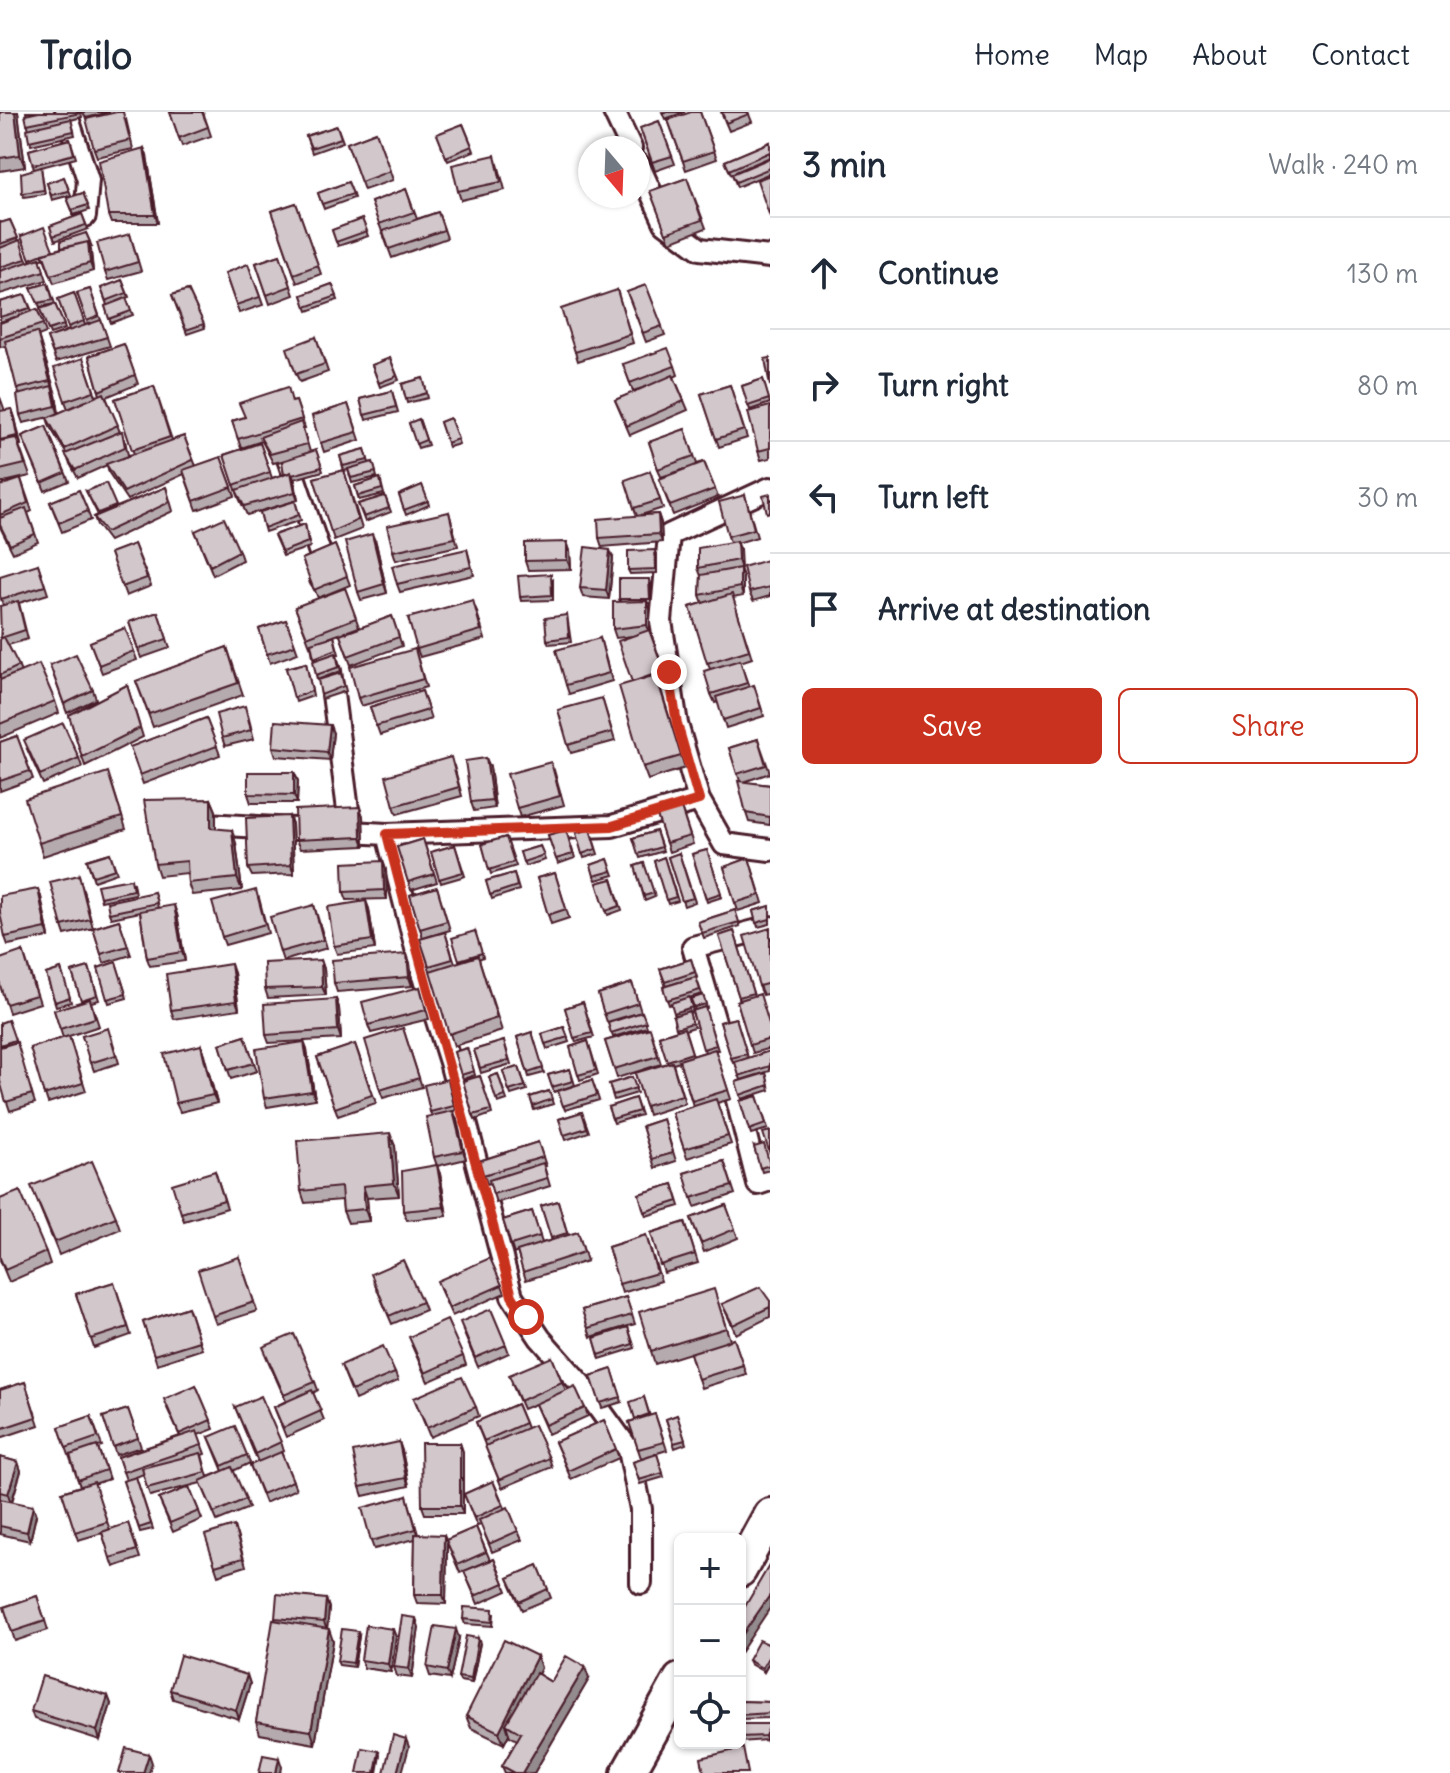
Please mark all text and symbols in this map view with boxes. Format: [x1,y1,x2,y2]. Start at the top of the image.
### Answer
text: Trailo [40,32,132,79]
text: Home [974,37,1050,73]
text: Map [1094,37,1148,73]
text: About [1192,37,1267,73]
text: Contact [1311,37,1410,73]
north arrow [578,136,650,208]
text: 3 min [802,143,887,186]
text: Walk · 240 m [1268,148,1418,181]
icon: ahead [802,251,846,295]
text: Continue [878,254,999,292]
text: 130 m [1347,257,1418,290]
icon: right [802,363,846,407]
text: Turn right [878,366,1009,404]
text: 80 m [1357,369,1418,402]
icon: left [802,475,846,519]
text: Turn left [878,478,989,516]
text: 30 m [1357,481,1418,514]
icon: arrive [802,587,846,631]
text: Arrive at destination [878,590,1150,628]
route end [651,654,687,690]
button: Save [802,688,1102,764]
button: Share [1118,688,1418,764]
route start [508,1299,544,1335]
map controls [674,1533,746,1749]
button: + [674,1533,746,1605]
button: − [674,1605,746,1677]
button: locate [674,1677,746,1749]

